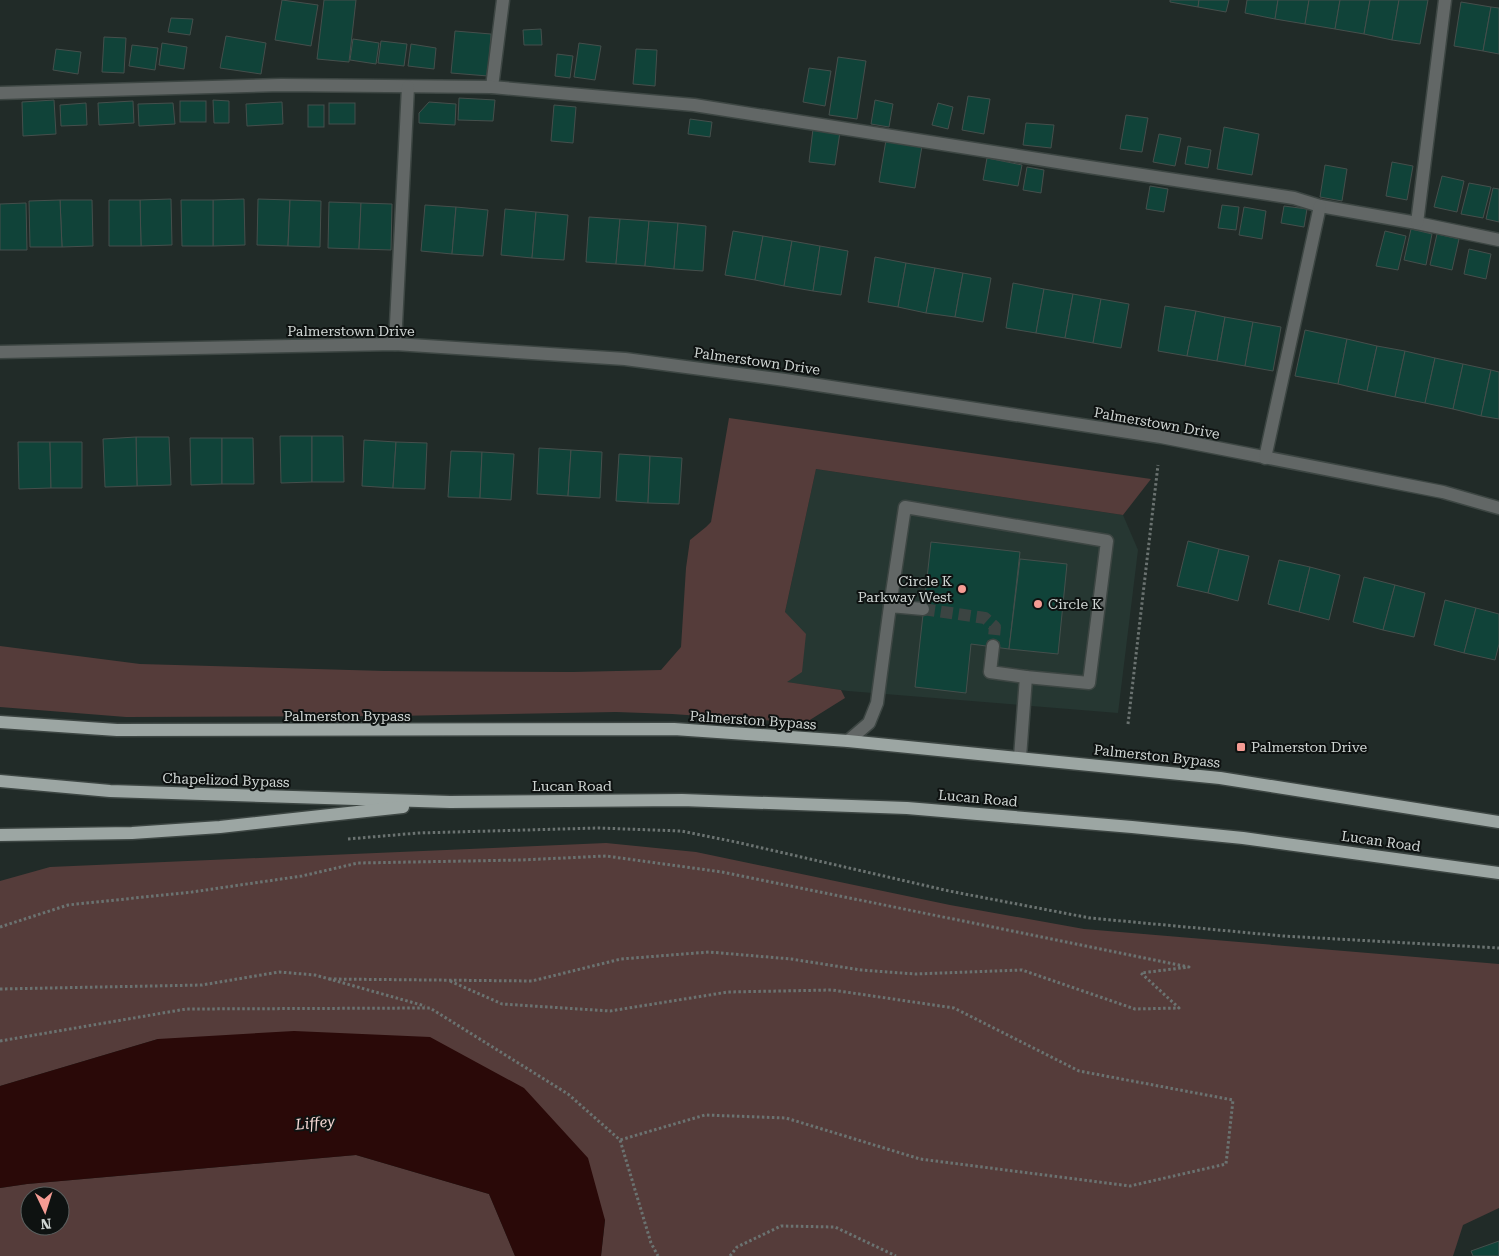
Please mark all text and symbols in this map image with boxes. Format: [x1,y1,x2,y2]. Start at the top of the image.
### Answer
street label: Palmerstown Drive [287,323,415,339]
street label: Palmerstown Drive [693,344,822,378]
street label: Palmerstown Drive [1093,404,1221,442]
place label: Circle K Parkway West [858,573,952,605]
marker: Circle K Parkway West [956,583,968,595]
place label: Circle K [1048,596,1102,612]
marker: Circle K [1032,598,1044,610]
street label: Palmerston Bypass [283,708,411,724]
street label: Palmerston Bypass [689,708,817,732]
place label: Palmerston Drive [1251,739,1368,755]
street label: Palmerston Bypass [1093,741,1221,771]
marker: Palmerston Drive [1235,741,1247,753]
street label: Chapelizod Bypass [162,770,290,790]
street label: Lucan Road [532,778,612,794]
street label: Lucan Road [938,787,1018,809]
street label: Lucan Road [1340,828,1422,854]
water label: Liffey [294,1112,336,1134]
north arrow [20,1186,70,1236]
text: N [40,1216,52,1232]

